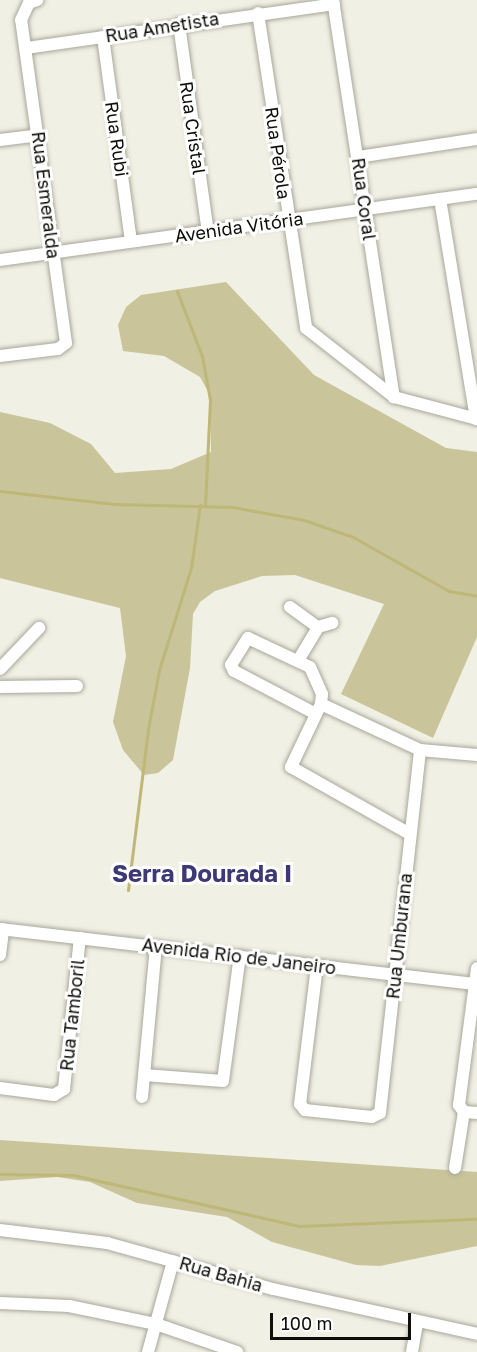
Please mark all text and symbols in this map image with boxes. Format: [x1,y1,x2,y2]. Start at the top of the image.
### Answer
street label: Rua Ametista [104,7,220,47]
street label: Rua Cristal [176,80,210,176]
street label: Rua Rubi [101,100,133,178]
street label: Rua Pérola [261,105,295,201]
street label: Rua Esmeralda [27,130,65,260]
street label: Rua Coral [348,156,380,242]
street label: Avenida Vitória [173,207,305,247]
district label: Serra Dourada I [112,859,292,887]
street label: Rua Umburana [382,872,416,1000]
street label: Avenida Rio de Janeiro [141,933,337,979]
street label: Rua Tamboril [55,958,89,1072]
street label: Rua Bahia [177,1252,265,1296]
scale bar [273,1301,414,1339]
text: 100 m [281,1312,332,1334]

